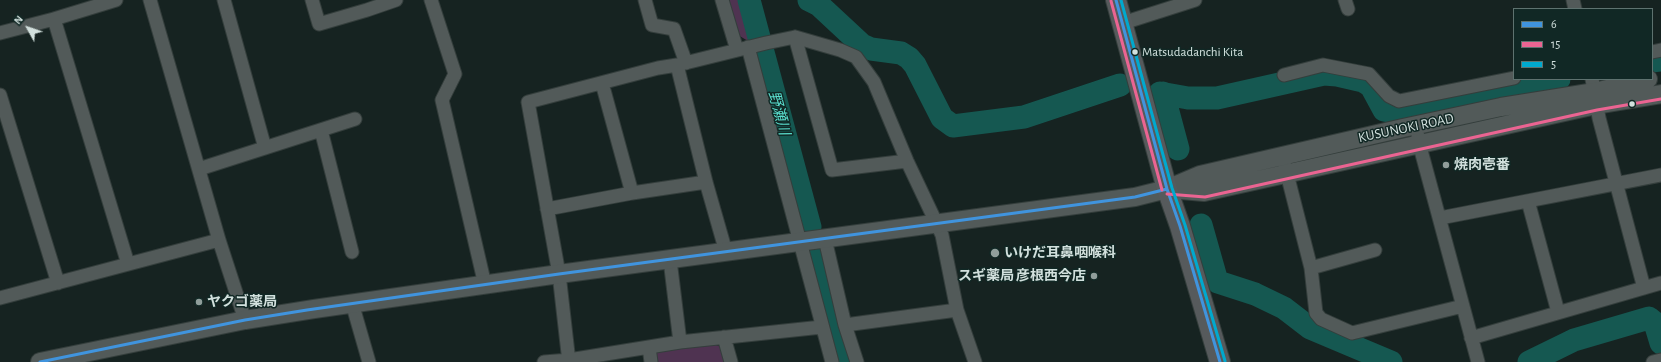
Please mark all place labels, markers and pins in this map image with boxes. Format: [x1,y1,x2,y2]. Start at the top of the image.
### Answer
place label: Matsudadanchi Kita [1142,44,1243,60]
marker: Matsudadanchi Kita [1130,47,1140,57]
unlabelled marker [1627,99,1637,109]
place label: 焼肉壱番 [1454,157,1510,173]
marker: 焼肉壱番 [1441,160,1451,170]
place label: いけだ耳鼻咽喉科 [1004,245,1116,261]
marker: いけだ耳鼻咽喉科 [989,247,1001,259]
place label: スギ薬局 彦根西今店 [958,268,1086,284]
marker: スギ薬局 彦根西今店 [1089,271,1099,281]
place label: ヤクゴ薬局 [207,294,277,310]
marker: ヤクゴ薬局 [194,297,204,307]

